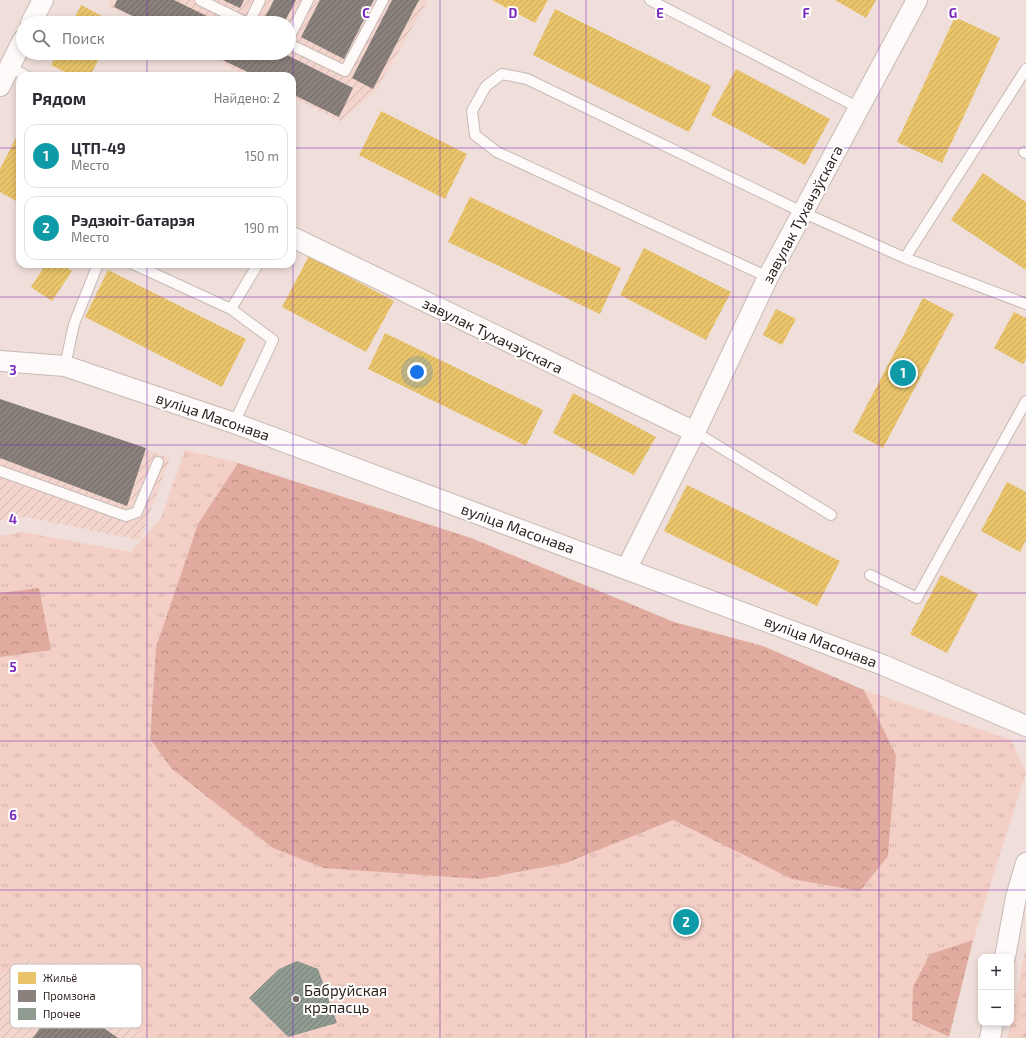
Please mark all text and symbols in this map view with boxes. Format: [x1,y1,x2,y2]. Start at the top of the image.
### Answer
text: C [362,5,370,21]
text: D [509,5,518,21]
text: E [656,5,664,21]
text: F [802,5,810,21]
text: G [949,5,957,21]
search box [16,16,296,60]
icon: search [30,27,52,49]
text: Поиск [62,29,105,47]
text: Рядом [32,88,86,108]
text: Найдено: 2 [214,90,280,106]
text: ЦТП-49 [71,139,126,157]
street label: завулак Тухачэўскага [758,142,847,287]
text: 1 [43,148,49,164]
text: 150 m [245,148,279,164]
text: Место [71,157,110,173]
text: Рэдзюіт-батарэя [71,211,195,229]
text: 2 [42,220,50,236]
text: 190 m [244,220,279,236]
text: Место [71,229,110,245]
street label: завулак Тухачэўскага [420,293,566,378]
pin: 1 [890,358,916,388]
text: 3 [9,362,17,378]
your location [407,362,427,382]
street label: вуліца Масонава [153,388,272,445]
street label: вуліца Масонава [459,499,577,558]
text: 4 [9,511,17,527]
street label: вуліца Масонава [762,611,880,672]
text: 5 [9,659,17,675]
text: 6 [9,807,17,823]
pin: 2 [673,907,699,937]
map controls [978,954,1014,1026]
button: + [978,954,1014,990]
legend [10,964,142,1028]
text: Жильё [43,971,77,984]
place label: Бабруйская крэпасць [304,981,387,1016]
text: Промзона [43,989,95,1002]
button: − [978,990,1014,1026]
marker: Бабруйская крэпасць [291,994,301,1004]
text: Прочее [43,1007,81,1020]

